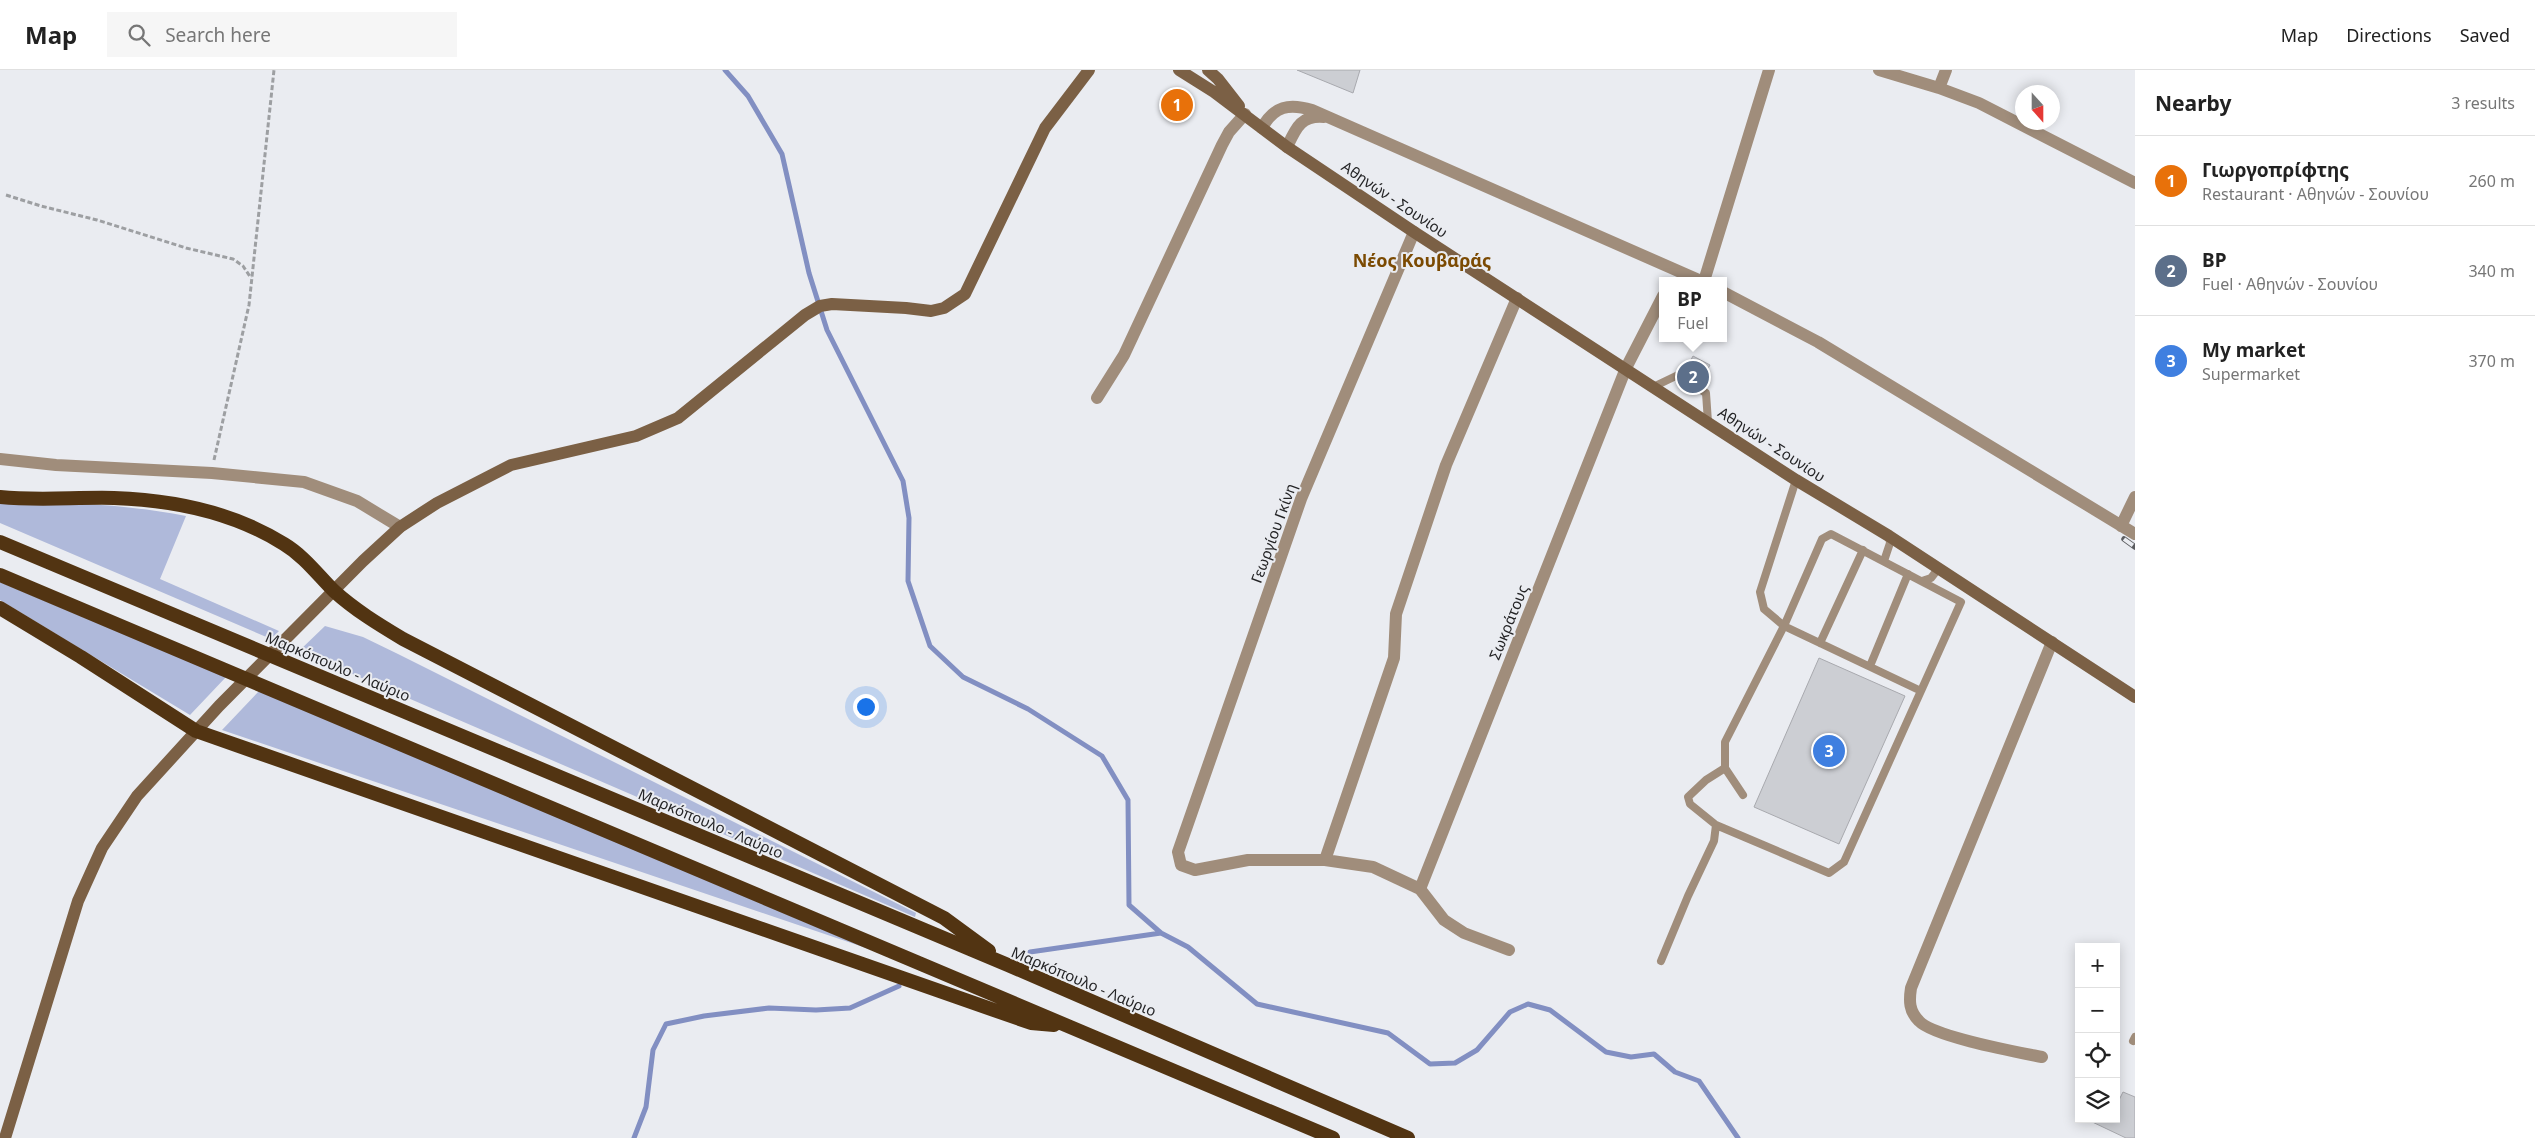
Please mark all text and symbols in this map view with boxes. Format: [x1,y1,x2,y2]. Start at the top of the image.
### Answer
search box [107,12,457,57]
text: Map [25,18,77,51]
icon: search [125,21,153,49]
text: Search here [165,22,271,48]
text: Map [2281,23,2318,47]
text: Directions [2346,23,2432,47]
text: Saved [2460,23,2510,47]
north arrow [2015,85,2060,130]
pin: 1 [1161,86,1193,124]
text: Nearby [2155,89,2231,117]
text: 3 results [2451,92,2515,114]
street label: Αθηνών - Σουνίου [1338,156,1452,242]
text: Γιωργοπρίφτης [2202,157,2349,183]
text: 1 [2166,170,2176,192]
text: 260 m [2468,170,2515,192]
text: Restaurant · Αθηνών - Σουνίου [2202,183,2429,205]
text: BP [2202,247,2226,273]
district label: Νέος Κουβαράς [1353,248,1491,272]
text: 2 [2166,260,2176,282]
text: 340 m [2468,260,2515,282]
text: Fuel · Αθηνών - Σουνίου [2202,273,2378,295]
popup [1659,277,1727,342]
text: BP [1677,286,1702,312]
text: Fuel [1677,312,1709,334]
text: My market [2202,337,2305,363]
text: 3 [2166,350,2176,372]
text: 370 m [2468,350,2515,372]
pin: 2 [1677,358,1709,396]
text: Supermarket [2202,363,2300,385]
street label: Αθηνών - Σουνίου [1715,402,1829,486]
street label: Γεωργίου Γκίνη [1246,480,1300,586]
street label: Σωκράτους [1484,582,1532,662]
street label: Μαρκόπουλο - Λαύριο [263,626,413,706]
your location [853,694,879,720]
pin: 3 [1813,732,1845,770]
street label: Μαρκόπουλο - Λαύριο [636,783,786,863]
street label: Μαρκόπουλο - Λαύριο [1009,941,1159,1021]
map controls [2075,943,2120,1123]
button: + [2075,943,2120,988]
button: − [2075,988,2120,1033]
button: locate [2075,1033,2120,1078]
button: layers [2075,1078,2120,1123]

